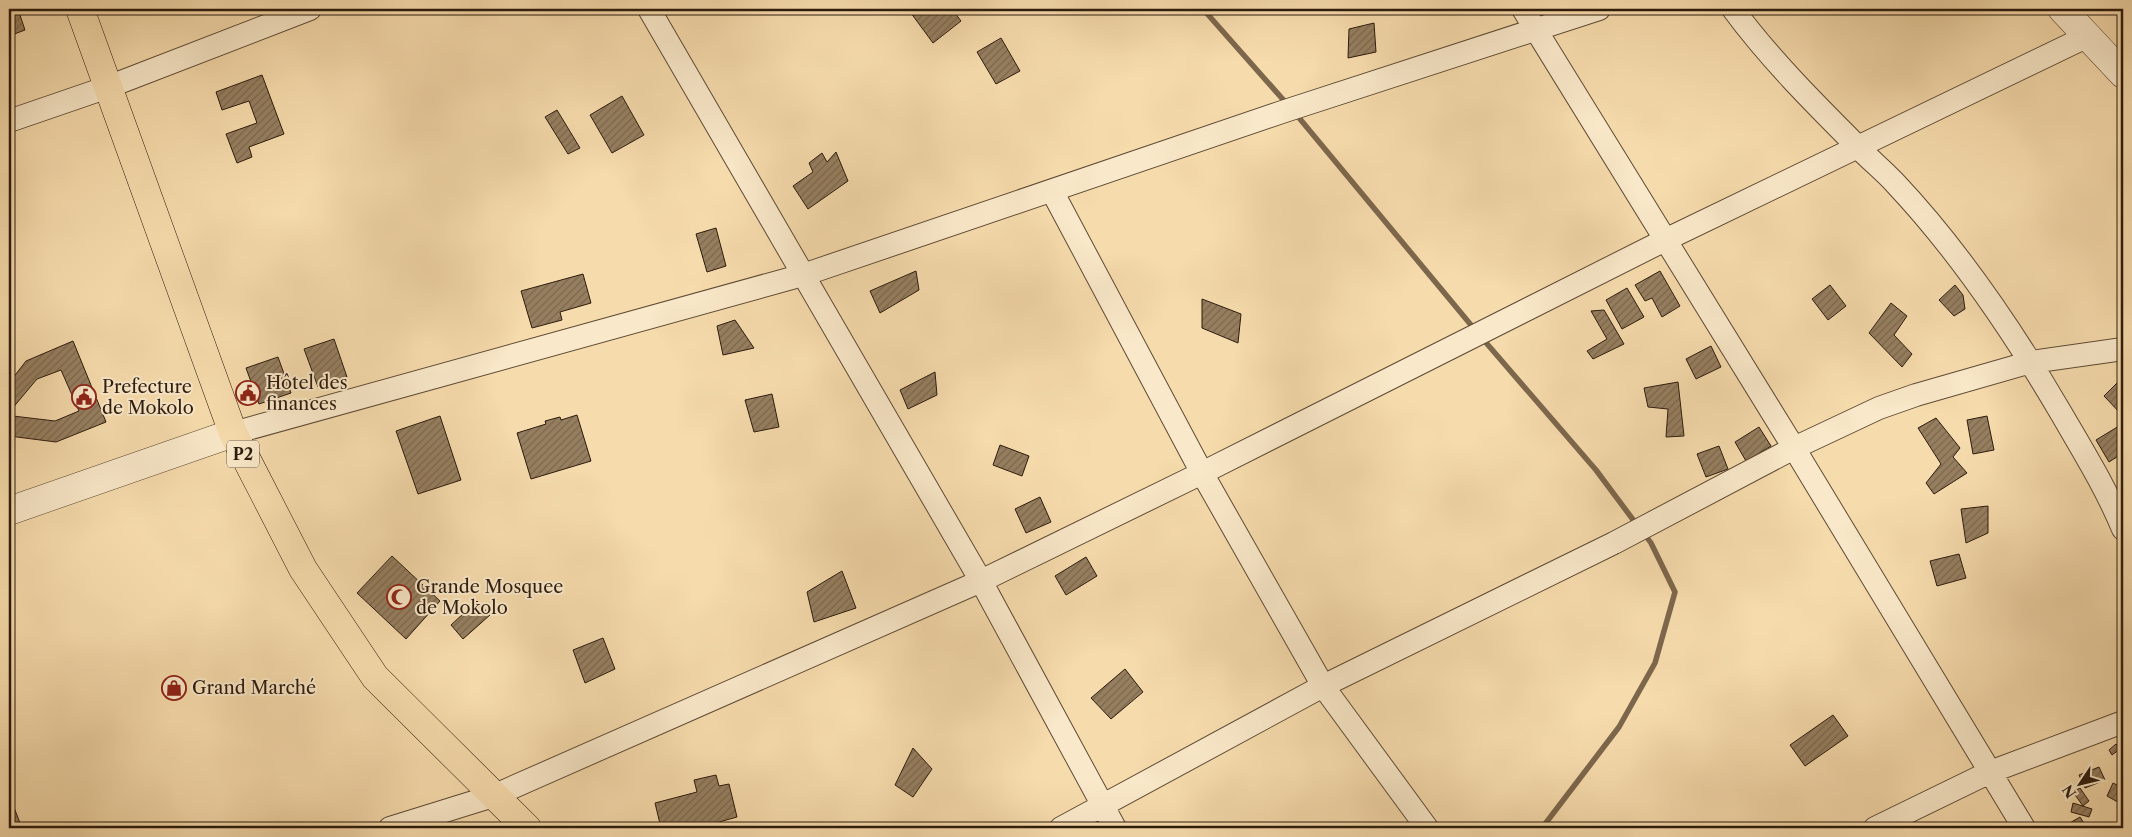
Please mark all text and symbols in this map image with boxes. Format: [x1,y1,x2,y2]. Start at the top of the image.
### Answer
place label: Hôtel des finances [266,372,348,415]
place label: Prefecture de Mokolo [102,376,194,419]
public building icon: Hôtel des finances [235,380,261,406]
public building icon: Prefecture de Mokolo [71,384,97,410]
road number: P2 [227,440,259,468]
place label: Grande Mosquee de Mokolo [416,576,563,619]
mosque icon: Grande Mosquee de Mokolo [386,584,412,610]
shop icon: Grand Marché [161,675,187,701]
place label: Grand Marché [192,677,316,699]
north arrow [2054,760,2104,810]
text: N [2058,781,2080,802]

